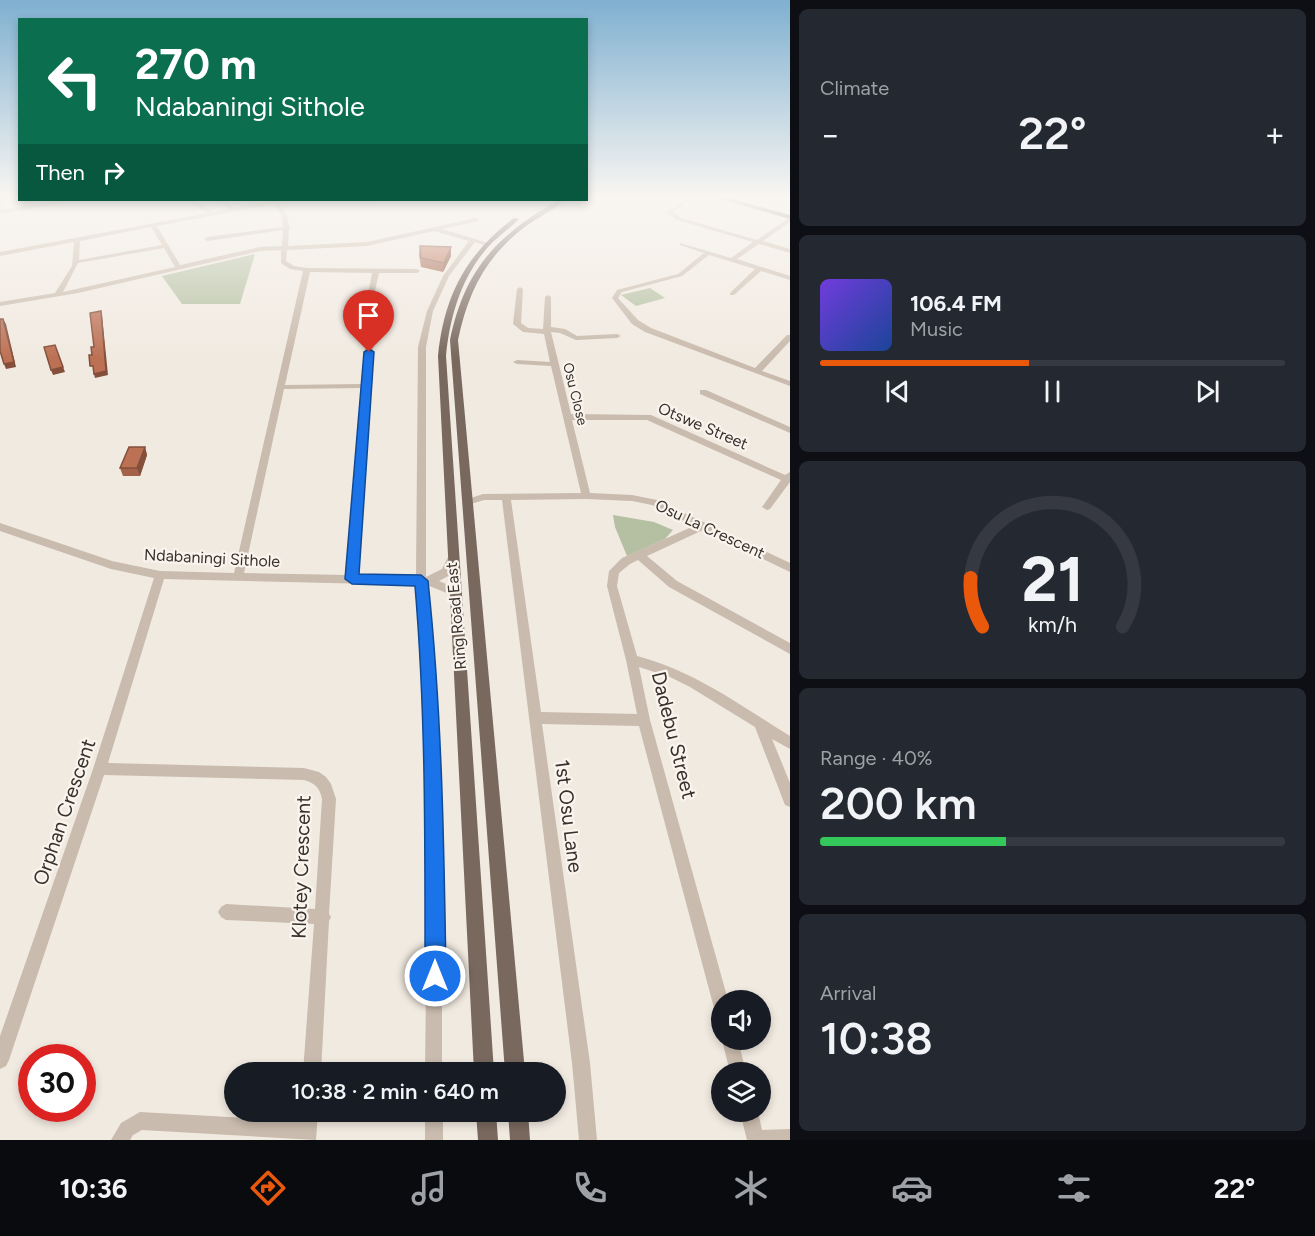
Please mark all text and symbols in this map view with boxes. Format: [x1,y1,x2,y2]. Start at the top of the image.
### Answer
text: 270 m [135,39,257,90]
icon: left [36,42,114,120]
text: Climate [820,76,889,100]
text: Ndabaningi Sithole [135,90,365,123]
text: 22° [1018,106,1087,160]
text: − [820,115,841,154]
text: + [1264,115,1285,154]
icon: right [97,156,130,189]
text: Then [36,159,85,186]
pin [343,290,394,352]
text: 106.4 FM [910,290,1002,317]
icon: arrive [352,299,385,332]
text: Music [910,317,963,341]
street label: Osu Close [559,361,591,428]
icon: previous [881,375,914,408]
icon: pause [1036,375,1069,408]
icon: next [1191,375,1224,408]
street label: Otswe Street [655,399,751,453]
street label: Osu La Crescent [652,495,768,563]
text: 21 [1021,542,1084,617]
street label: Ndabaningi Sithole [144,545,281,571]
street label: Ring Road East [442,561,470,671]
text: km/h [1028,612,1077,637]
street label: Dadebu Street [647,669,701,801]
street label: Orphan Crescent [28,736,100,888]
text: Range · 40% [820,746,932,770]
street label: 1st Osu Lane [550,758,588,874]
text: 200 km [820,776,977,830]
street label: Klotey Crescent [286,795,316,939]
position arrow [403,944,467,1008]
text: Arrival [820,981,876,1005]
map controls [711,990,771,1122]
button: sound [711,990,771,1050]
text: 10:38 [820,1011,933,1065]
speed limit sign: 30 [18,1044,96,1122]
button: layers [711,1062,771,1122]
text: 10:38 · 2 min · 640 m [291,1078,499,1105]
icon: directions [247,1167,289,1209]
icon: music [408,1167,450,1209]
icon: phone [569,1167,611,1209]
icon: climate [730,1167,772,1209]
icon: car [891,1167,933,1209]
icon: filters [1053,1167,1095,1209]
text: 10:36 [60,1172,127,1205]
text: 22° [1214,1172,1255,1205]

